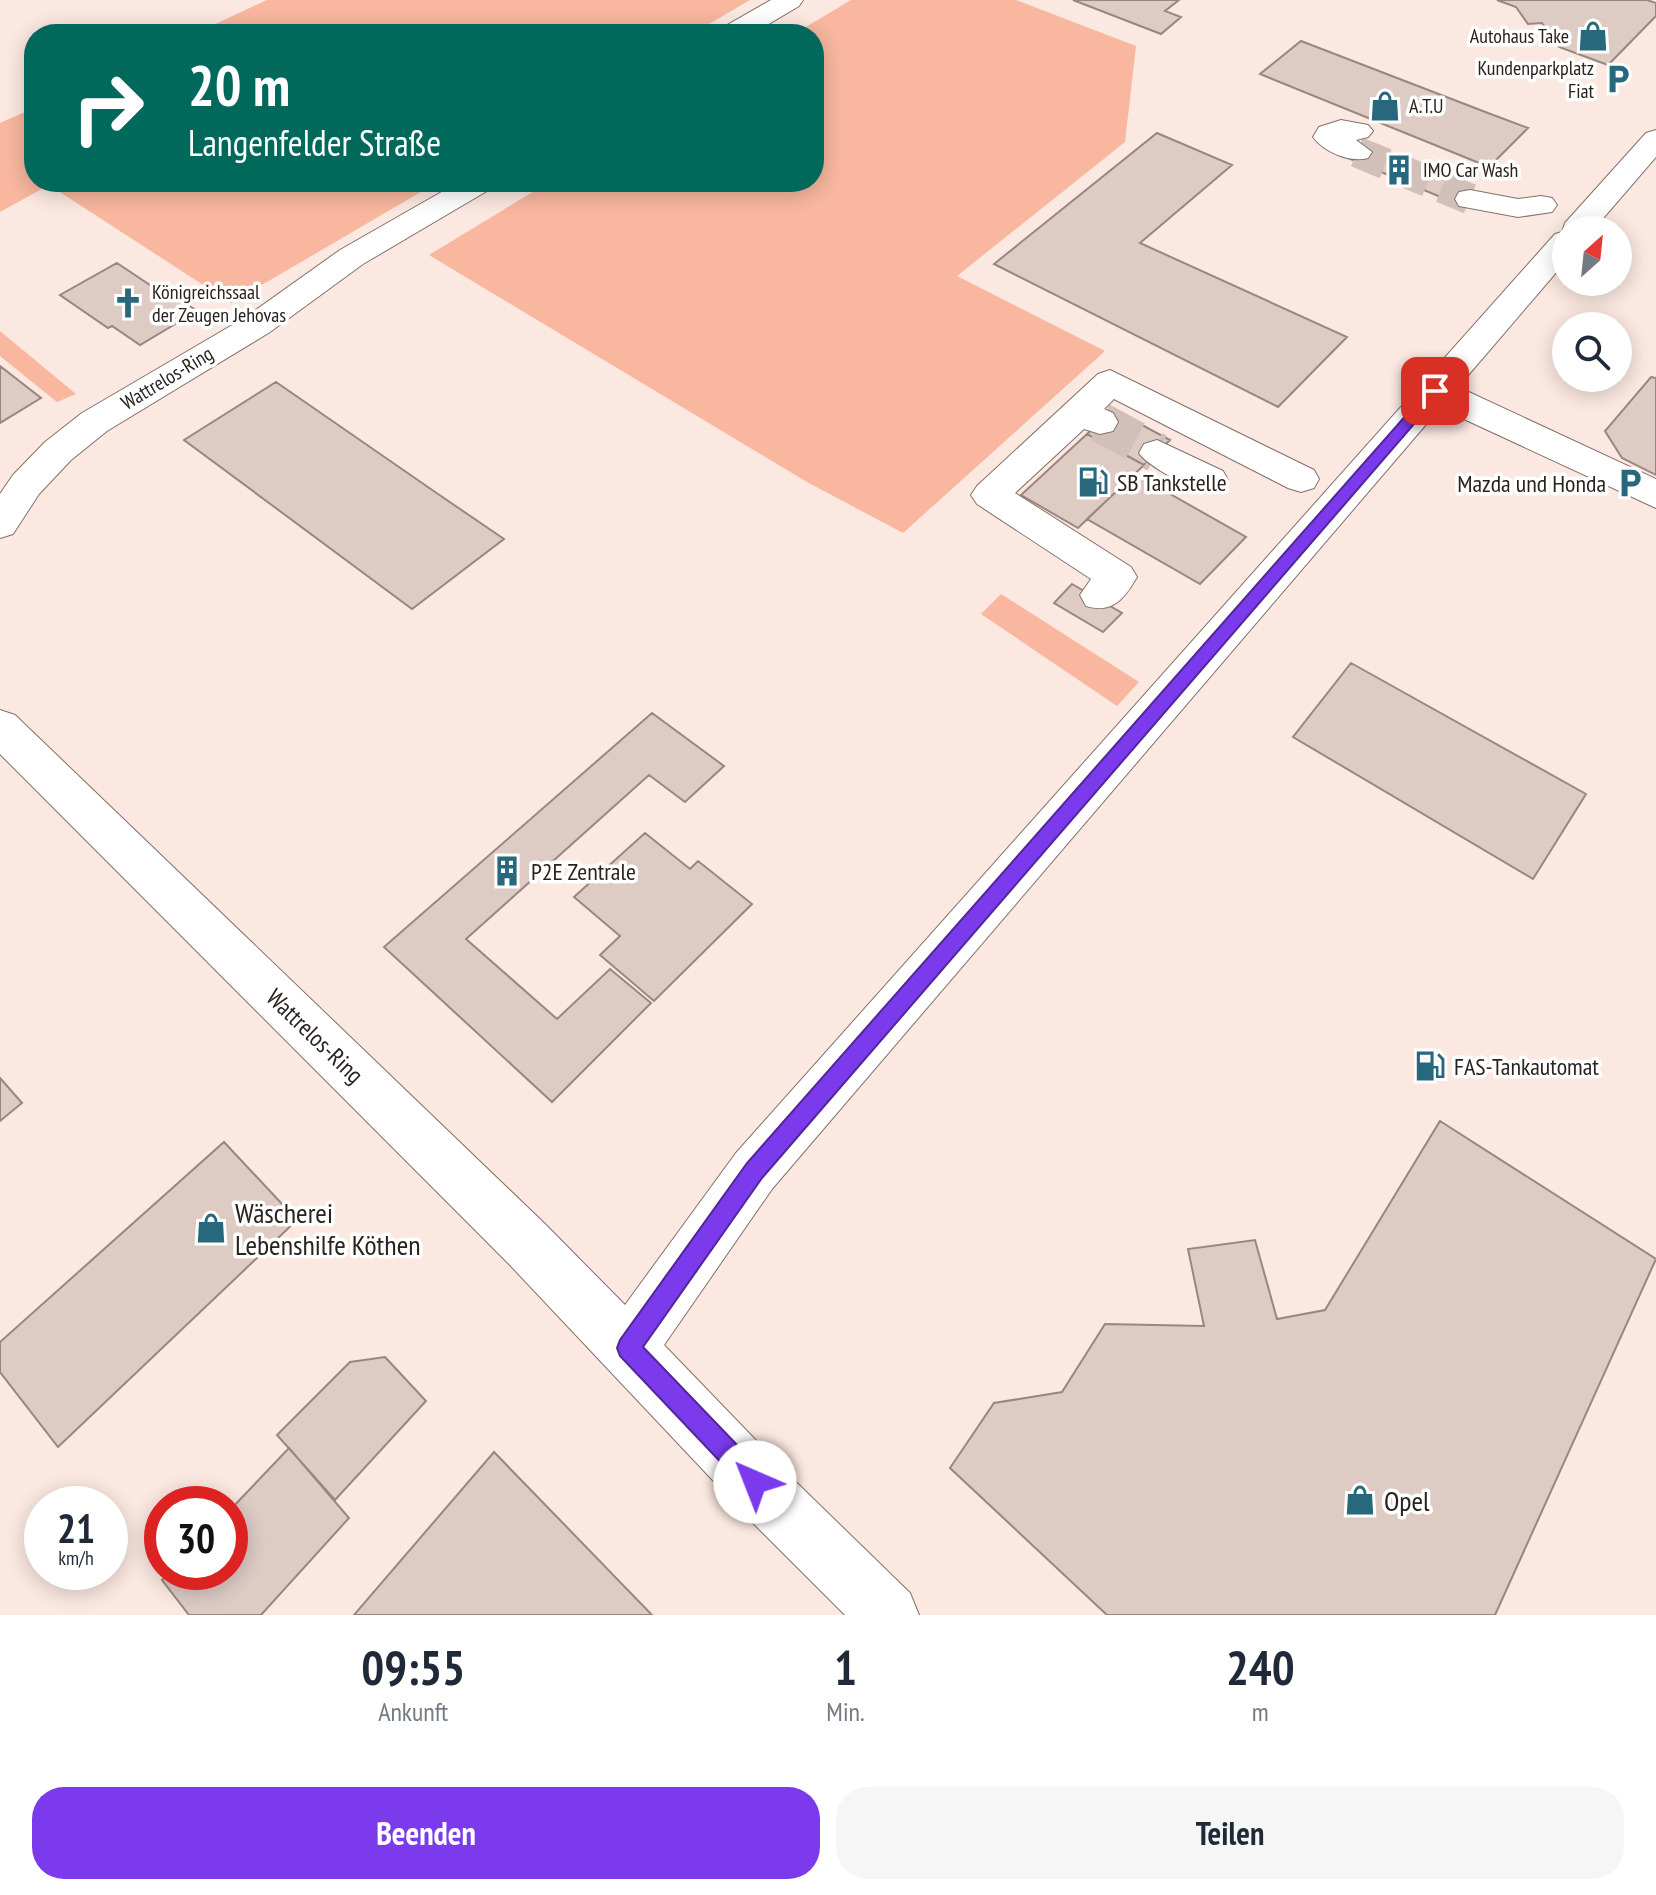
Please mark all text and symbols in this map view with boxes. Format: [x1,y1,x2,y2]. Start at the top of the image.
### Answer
shop icon: Autohaus Take [1576,19,1610,53]
place label: Autohaus Take [1470,23,1569,49]
text: 20 m [188,49,290,121]
place label: Kundenparkplatz Fiat [1477,55,1594,104]
icon: right [56,56,160,160]
parking icon: Kundenparkplatz Fiat [1601,62,1635,96]
shop icon: A.T.U [1368,89,1402,123]
place label: A.T.U [1409,93,1443,119]
text: Langenfelder Straße [188,119,441,166]
building icon: IMO Car Wash [1382,153,1416,187]
place label: IMO Car Wash [1423,157,1518,183]
north arrow [1552,216,1632,296]
map controls [1552,216,1632,392]
place label: Königreichssaal der Zeugen Jehovas [152,279,286,328]
church icon: Königreichssaal der Zeugen Jehovas [111,286,145,320]
button: search [1552,312,1632,392]
street label: Wattrelos-Ring [116,340,218,416]
pin [1401,357,1469,425]
icon: arrive [1413,369,1457,413]
fuel station icon: SB Tankstelle [1076,465,1110,499]
parking icon: Mazda und Honda [1613,466,1647,500]
place label: SB Tankstelle [1117,467,1227,498]
place label: Mazda und Honda [1457,468,1606,499]
building icon: P2E Zentrale [490,854,524,888]
place label: P2E Zentrale [531,856,636,887]
street label: Wattrelos-Ring [260,982,370,1090]
fuel station icon: FAS-Tankautomat [1413,1049,1447,1083]
place label: FAS-Tankautomat [1454,1051,1599,1082]
place label: Wäscherei Lebenshilfe Köthen [235,1194,421,1263]
shop icon: Wäscherei Lebenshilfe Köthen [194,1211,228,1245]
position arrow [713,1440,797,1524]
place label: Opel [1384,1482,1430,1519]
shop icon: Opel [1343,1483,1377,1517]
speed limit sign: 30 [144,1486,248,1590]
text: 21 [57,1502,95,1554]
text: km/h [58,1545,94,1571]
text: 09:55 [361,1636,465,1698]
text: 1 [834,1636,857,1698]
text: 240 [1226,1636,1295,1698]
text: Ankunft [378,1695,448,1728]
text: Min. [826,1695,865,1728]
text: m [1252,1695,1269,1728]
button: Beenden [32,1787,820,1879]
button: Teilen [836,1787,1624,1879]

